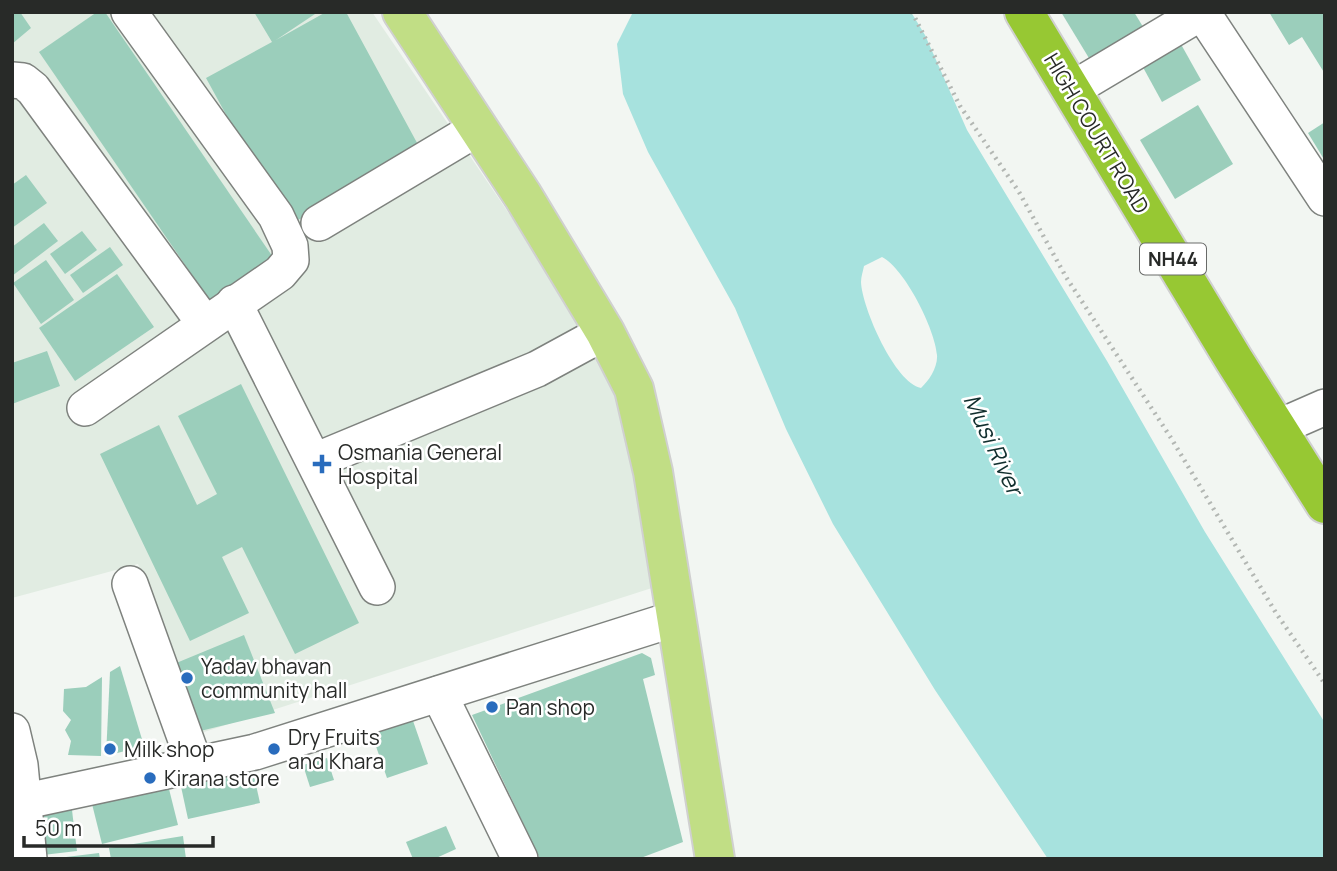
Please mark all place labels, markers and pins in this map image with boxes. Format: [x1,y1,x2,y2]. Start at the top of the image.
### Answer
place label: Osmania General Hospital [338,438,502,490]
marker: Osmania General Hospital [312,454,332,474]
place label: Yadav bhavan community hall [201,652,348,704]
marker: Yadav bhavan community hall [179,670,195,686]
place label: Pan shop [506,693,595,721]
marker: Pan shop [484,699,500,715]
place label: Dry Fruits and Khara [288,723,384,775]
place label: Milk shop [124,735,214,763]
marker: Milk shop [102,741,118,757]
marker: Dry Fruits and Khara [266,741,282,757]
place label: Kirana store [164,764,280,792]
marker: Kirana store [142,770,158,786]

